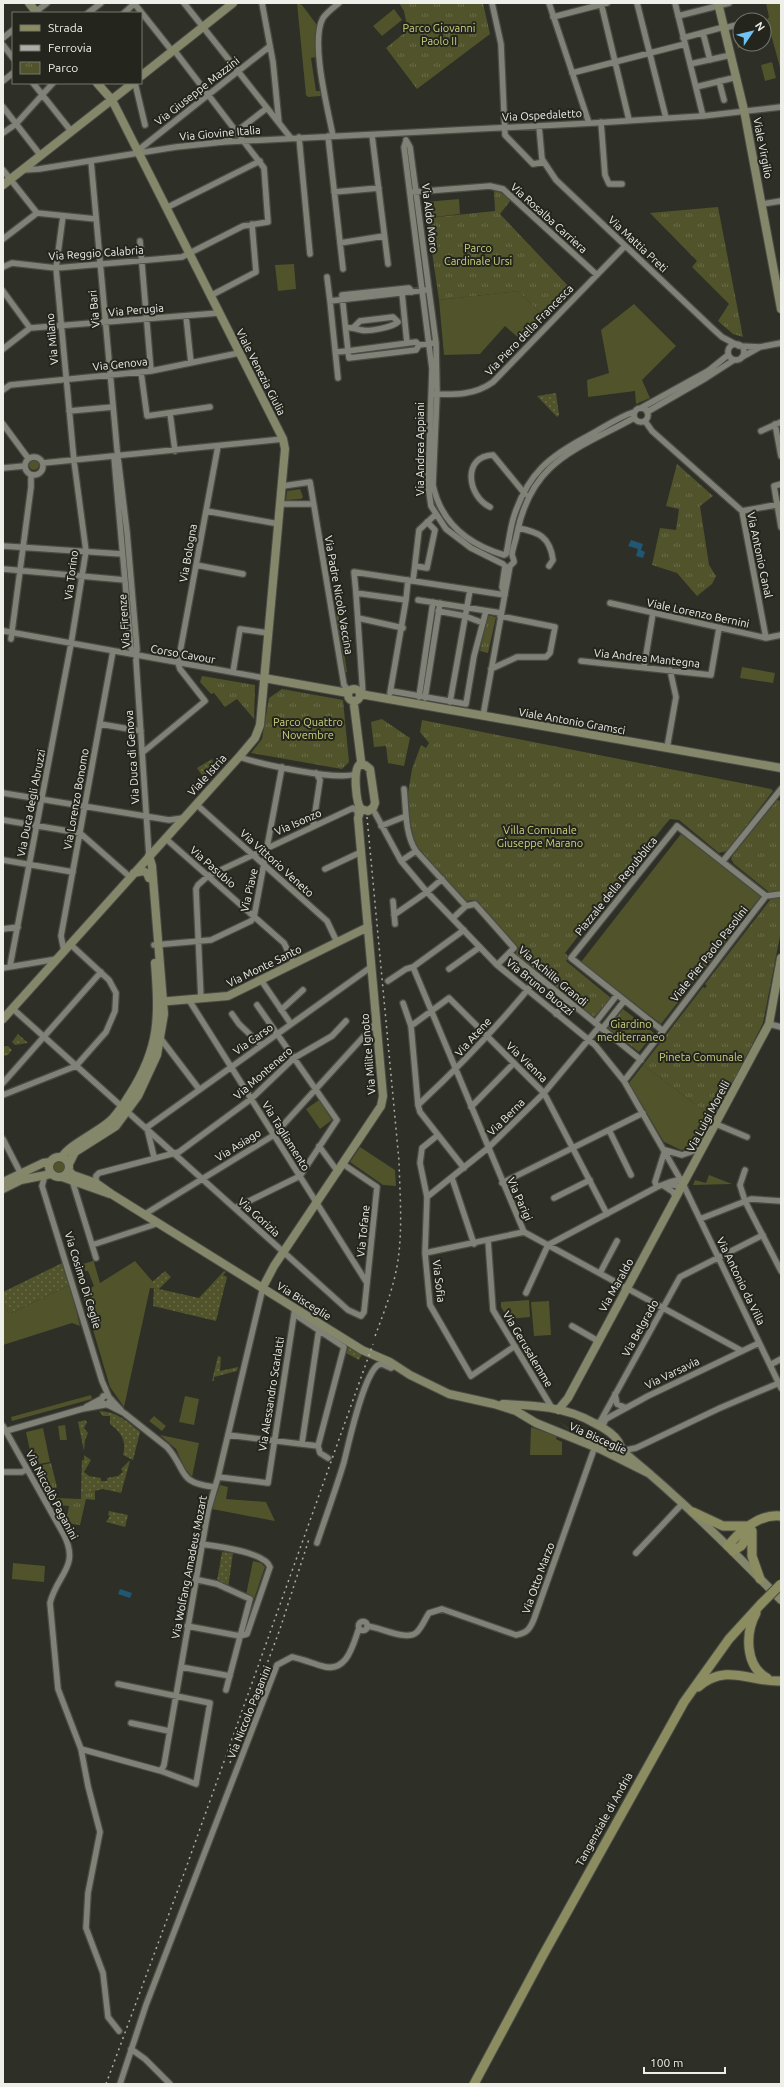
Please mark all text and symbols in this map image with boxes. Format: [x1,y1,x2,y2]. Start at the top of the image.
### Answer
legend [12,12,142,84]
north arrow [732,12,772,52]
text: N [753,19,767,33]
text: Strada [48,21,83,34]
park label: Parco Giovanni Paolo II [403,22,475,47]
text: Ferrovia [48,41,92,54]
street label: Via Giuseppe Mazzini [152,54,242,128]
text: Parco [48,61,78,74]
street label: Via Ospedaletto [502,107,582,123]
street label: Viale Virgilio [751,116,775,180]
street label: Via Giovine Italia [179,123,261,143]
street label: Via Rosalba Carriera [508,181,590,255]
street label: Via Aldo Moro [420,182,440,254]
street label: Via Mattia Preti [606,213,670,275]
park label: Parco Cardinale Ursi [444,242,512,267]
street label: Via Reggio Calabria [48,244,144,262]
street label: Via Piero della Francesca [482,282,576,378]
street label: Via Bari [86,290,102,328]
street label: Via Perugia [108,302,164,318]
street label: Via Milano [44,313,60,365]
street label: Viale Venezia Giulia [234,327,288,417]
street label: Via Genova [92,355,148,373]
street label: Via Andrea Appiani [414,402,426,496]
street label: Via Antonio Canal [745,511,775,599]
street label: Via Bologna [177,523,199,583]
street label: Via Padre Nicolò Vaccina [323,535,355,655]
street label: Via Torino [62,550,80,600]
street label: Via Firenze [116,594,132,648]
street label: Viale Lorenzo Bernini [646,596,750,630]
street label: Corso Cavour [150,642,217,666]
street label: Via Andrea Mantegna [593,646,701,670]
street label: Viale Antonio Gramsci [518,706,626,736]
street label: Via Duca di Genova [123,710,141,804]
park label: Parco Quattro Novembre [273,716,343,741]
street label: Via Lorenzo Bonomo [61,747,91,851]
street label: Via Duca degli Abruzzi [15,748,47,858]
street label: Viale Istria [185,752,229,798]
street label: Via Isonzo [273,806,323,838]
park label: Villa Comunale Giuseppe Marano [497,824,583,849]
street label: Via Vittorio Veneto [238,827,316,899]
street label: Piazzale della Repubblica [573,834,659,938]
street label: Via Pasubio [188,844,238,890]
street label: Via Piave [238,867,260,913]
street label: Viale Pier Paolo Pasolini [668,904,750,1004]
street label: Via Monte Santo [225,943,303,989]
street label: Via Achille Grandi [516,944,590,1008]
street label: Via Bruno Buozzi [504,956,576,1018]
street label: Via Milite Ignoto [358,1013,378,1095]
street label: Via Atene [452,1015,494,1059]
park label: Giardino mediterraneo [597,1018,665,1043]
street label: Via Carso [231,1021,275,1057]
street label: Via Vienna [504,1039,550,1085]
street label: Via Montenero [231,1044,295,1102]
park label: Pineta Comunale [659,1051,743,1063]
street label: Via Luigi Morelli [684,1078,732,1154]
street label: Via Berna [485,1096,527,1138]
street label: Via Tagliamento [260,1099,312,1173]
street label: Via Asiago [213,1126,263,1164]
street label: Via Parigi [505,1175,535,1223]
street label: Via Gorizia [236,1195,282,1239]
street label: Via Tofane [354,1204,372,1258]
street label: Via Cosimo Di Ceglie [63,1230,103,1330]
street label: Via Antonio da Villa [714,1235,768,1327]
street label: Via Maraldo [596,1256,636,1314]
street label: Via Sofia [430,1259,448,1303]
street label: Via Bisceglie [275,1280,333,1322]
street label: Via Belgrado [619,1297,661,1359]
street label: Via Gerusalemme [501,1309,555,1389]
street label: Via Alessandro Scarlatti [256,1336,286,1452]
street label: Via Varsavia [643,1355,701,1391]
street label: Via Bisceglie [567,1420,629,1456]
street label: Via Niccolò Paganini [23,1448,81,1542]
street label: Via Wolfang Amadeus Mozart [169,1494,209,1640]
street label: Via Otto Marzo [520,1541,556,1615]
street label: Via Niccolo Paganini [225,1664,273,1760]
street label: Tangenziale di Andria [573,1770,635,1868]
scale bar [644,2049,725,2075]
text: 100 m [650,2056,683,2069]

